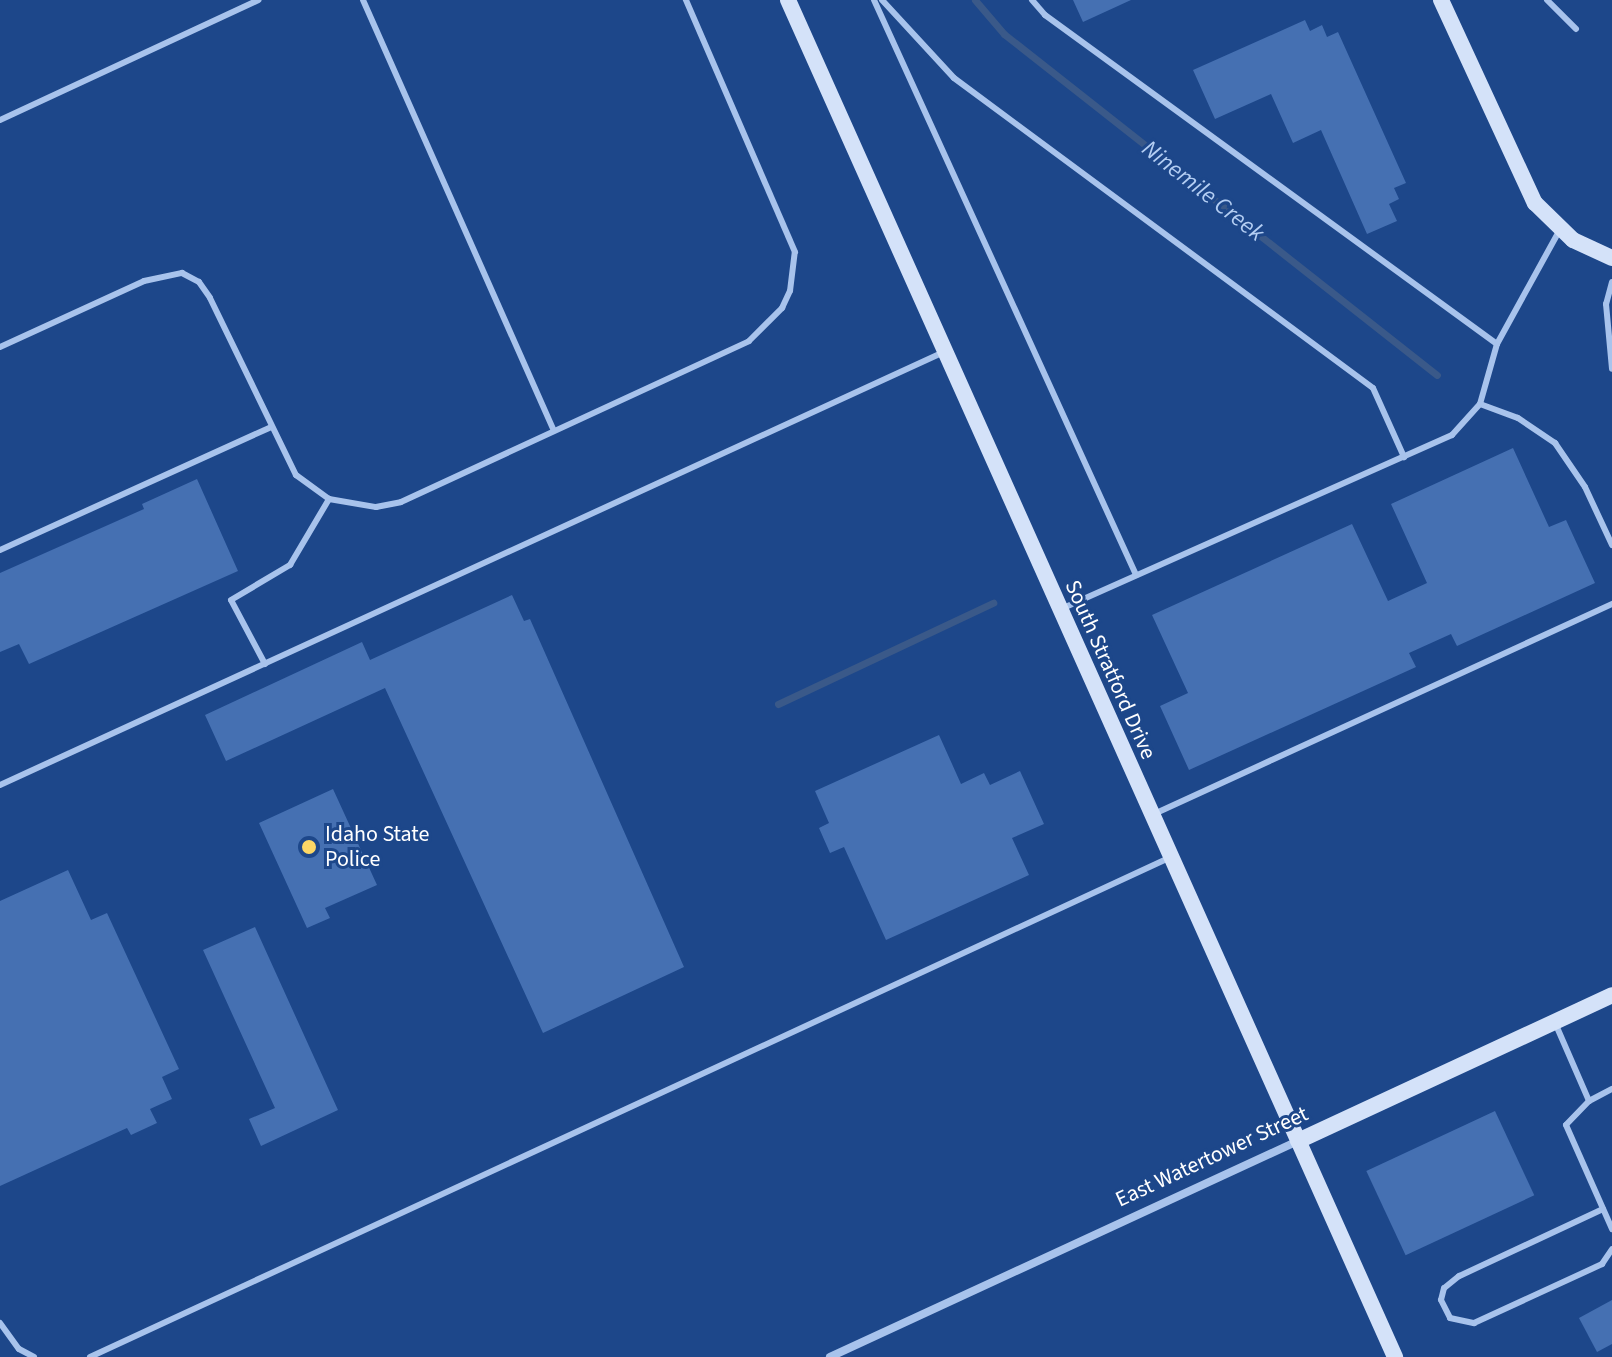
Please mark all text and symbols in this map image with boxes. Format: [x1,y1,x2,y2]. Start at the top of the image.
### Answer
water label: Ninemile Creek [1136,134,1270,248]
street label: South Stratford Drive [1059,576,1161,764]
place label: Idaho State Police [325,821,429,872]
marker: Idaho State Police [300,838,318,856]
street label: East Watertower Street [1111,1101,1313,1213]

